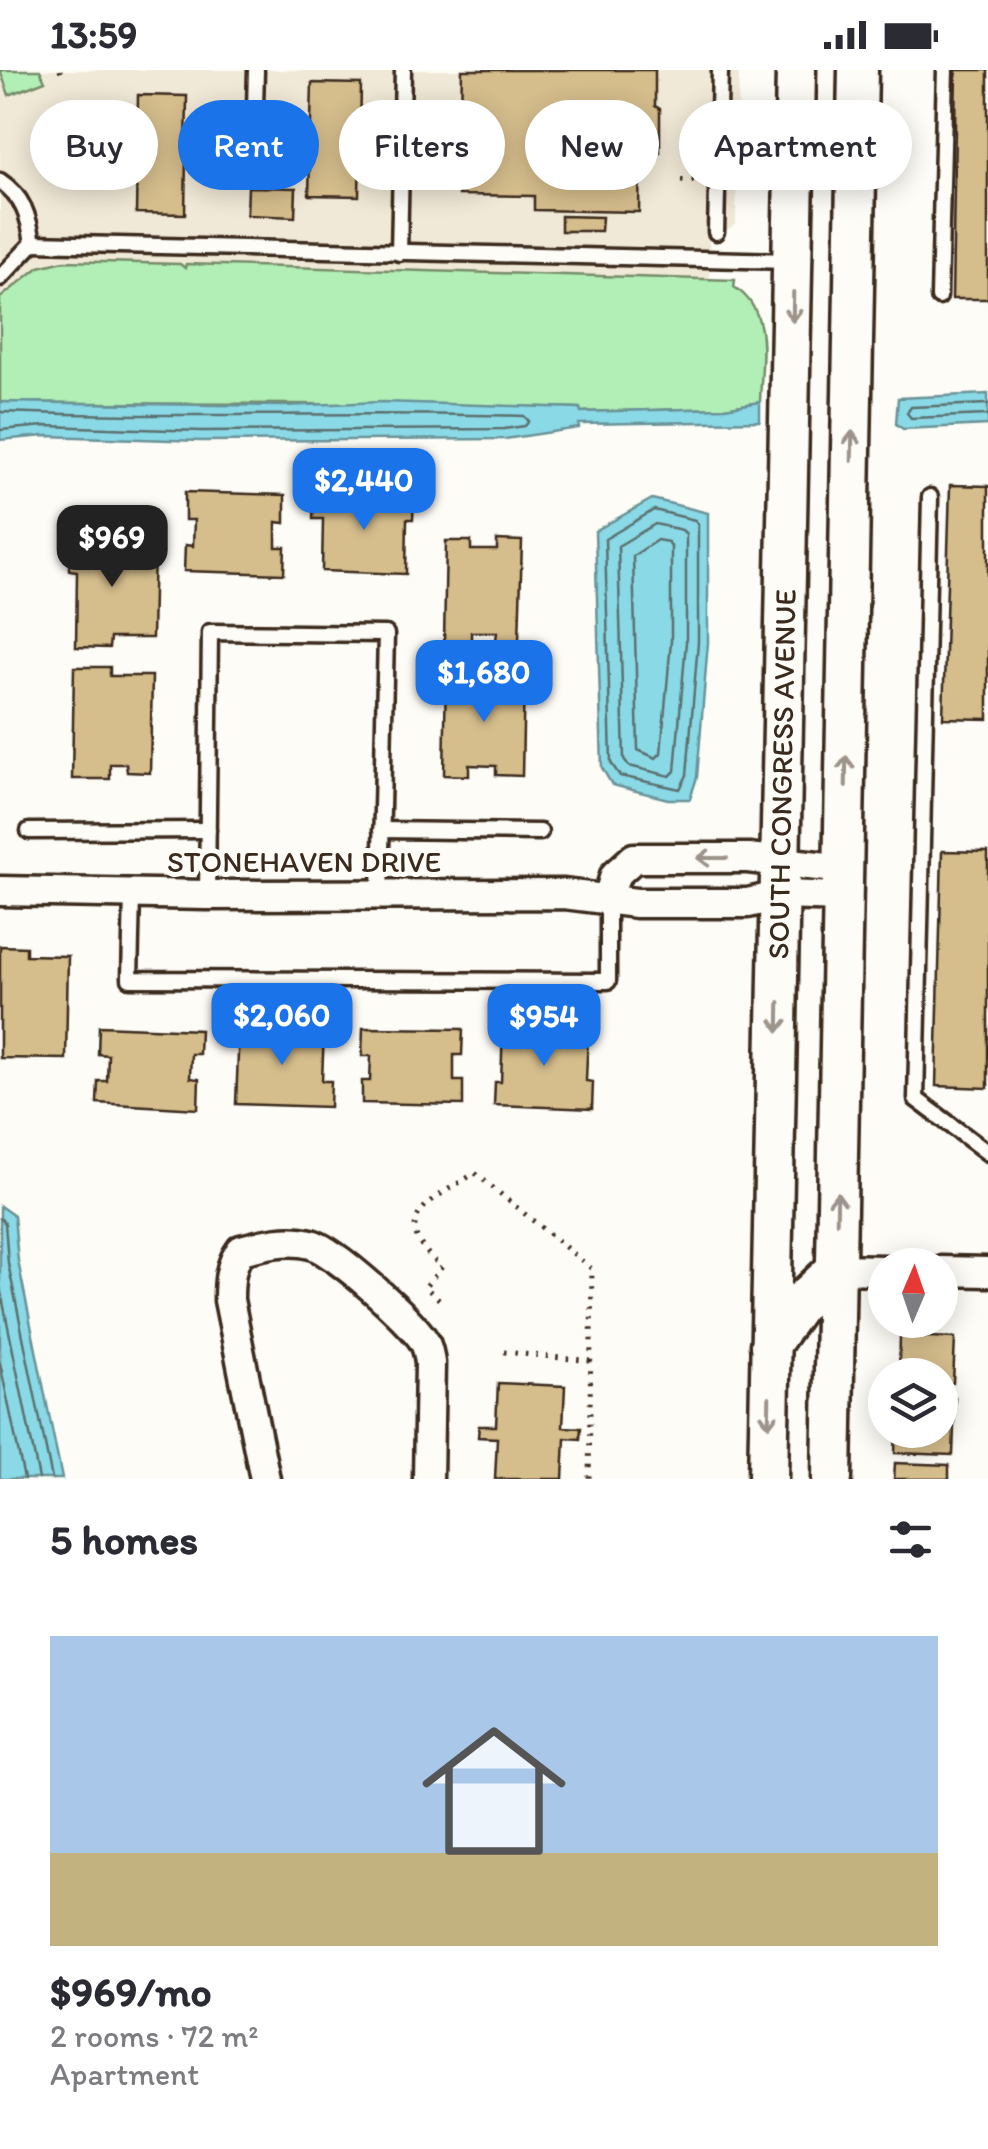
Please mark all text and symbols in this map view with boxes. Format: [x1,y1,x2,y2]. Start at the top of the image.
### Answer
text: 13:59 [50,12,137,58]
chip: Buy [30,100,158,190]
chip: Rent [178,100,319,190]
chip: Filters [339,100,505,190]
chip: New [525,100,659,190]
chip: Apartment [679,100,912,190]
one-way arrow [784,290,802,323]
one-way arrow [842,431,861,463]
pin: $2,440 [283,448,445,533]
text: $2,440 [315,461,413,499]
pin: $969 [53,505,171,590]
text: $969 [79,518,145,556]
street label: SOUTH CONGRESS AVENUE [759,589,804,960]
pin: $1,680 [403,640,565,725]
text: $1,680 [438,653,530,691]
one-way arrow [836,756,855,788]
street label: STONEHAVEN DRIVE [167,843,441,880]
one-way arrow [696,848,728,868]
pin: $2,060 [201,983,363,1068]
pin: $954 [485,984,603,1069]
text: $2,060 [234,996,331,1034]
text: $954 [510,997,579,1035]
one-way arrow [769,1001,788,1033]
one-way arrow [828,1191,847,1223]
north arrow [868,1248,958,1338]
map controls [868,1248,958,1448]
button: layers [868,1358,958,1448]
one-way arrow [760,1396,779,1428]
icon: filters [883,1512,938,1567]
text: 5 homes [50,1514,198,1565]
icon: home [404,1701,584,1881]
text: $969/mo [50,1966,212,2017]
text: 2 rooms · 72 m² [50,2017,258,2055]
text: Apartment [50,2055,199,2093]

